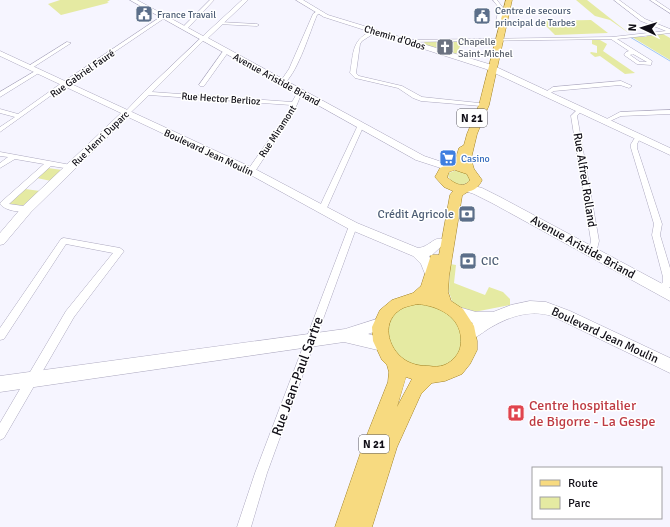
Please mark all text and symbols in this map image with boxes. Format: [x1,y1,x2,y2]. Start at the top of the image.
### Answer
public building icon: France Travail [134,4,154,24]
place label: Centre de secours principal de Tarbes [495,5,576,29]
public building icon: Centre de secours principal de Tarbes [472,6,492,26]
north arrow [622,8,662,48]
place label: France Travail [157,9,216,21]
street label: Chemin d'Odos [363,23,427,53]
text: N [626,23,639,32]
place label: Chapelle Saint-Michel [458,36,513,60]
church icon: Chapelle Saint-Michel [435,37,455,57]
street label: Rue Gabriel Fauré [48,47,117,100]
street label: Avenue Aristide Briand [231,51,322,109]
street label: Rue Hector Berlioz [181,90,261,108]
street label: Rue Miramont [256,103,299,160]
street label: Rue Henri Duparc [70,108,132,169]
road number: N 21 [457,109,487,127]
street label: Boulevard Jean Moulin [162,127,255,179]
street label: Rue Alfred Rolland [570,132,599,228]
supermarket icon: Casino [438,148,458,168]
place label: Casino [461,153,490,165]
bank icon: Crédit Agricole [457,204,477,224]
place label: Crédit Agricole [377,207,454,222]
street label: Avenue Aristide Briand [528,212,638,282]
bank icon: CIC [458,251,478,271]
place label: CIC [481,254,499,269]
street label: Boulevard Jean Moulin [549,304,661,367]
street label: Rue Jean-Paul Sartre [268,314,327,438]
place label: Centre hospitalier de Bigorre - La Gespe [529,397,655,430]
hospital icon: Centre hospitalier de Bigorre - La Gespe [506,403,526,423]
road number: N 21 [359,435,389,453]
legend [532,467,662,519]
text: Route [568,476,598,491]
text: Parc [568,496,591,511]

